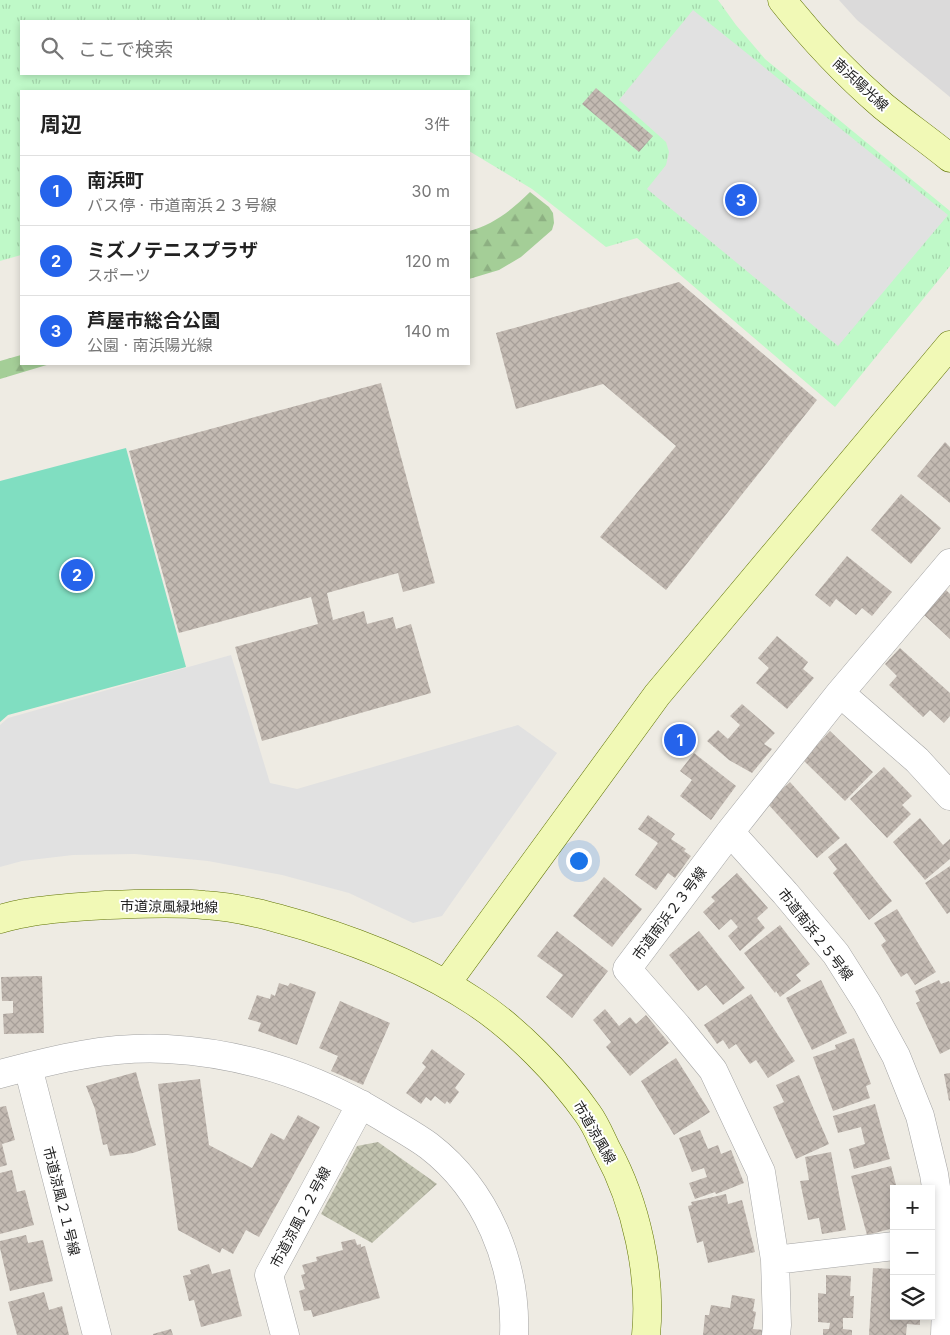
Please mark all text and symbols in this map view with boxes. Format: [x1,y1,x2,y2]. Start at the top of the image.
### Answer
search box [20,20,470,75]
icon: search [38,34,66,62]
text: ここで検索 [78,38,173,61]
street label: 南浜陽光線 [830,54,892,114]
text: 周辺 [40,112,82,137]
text: 3件 [424,114,450,134]
text: 南浜町 [87,169,144,192]
text: 1 [53,181,59,201]
text: 30 m [412,181,450,201]
pin: 3 [725,181,757,219]
text: バス停 · 市道南浜２３号線 [87,195,277,215]
text: ミズノテニスプラザ [87,239,258,262]
text: 2 [51,251,61,271]
text: 120 m [405,251,450,271]
text: スポーツ [87,265,151,285]
text: 芦屋市総合公園 [87,309,220,332]
text: 3 [51,321,61,341]
text: 140 m [405,321,450,341]
text: 公園 · 南浜陽光線 [87,335,213,355]
pin: 2 [61,556,93,594]
pin: 1 [664,721,696,759]
your location [566,848,592,874]
street label: 市道南浜２３号線 [629,863,709,963]
street label: 市道南浜２５号線 [775,885,857,983]
street label: 市道涼風緑地線 [120,897,218,915]
street label: 市道涼風線 [570,1097,620,1167]
street label: 市道涼風２１号線 [40,1145,84,1257]
street label: 市道涼風２２号線 [266,1164,334,1270]
map controls [890,1185,935,1320]
button: + [890,1185,935,1230]
button: − [890,1230,935,1275]
button: layers [890,1275,935,1320]

